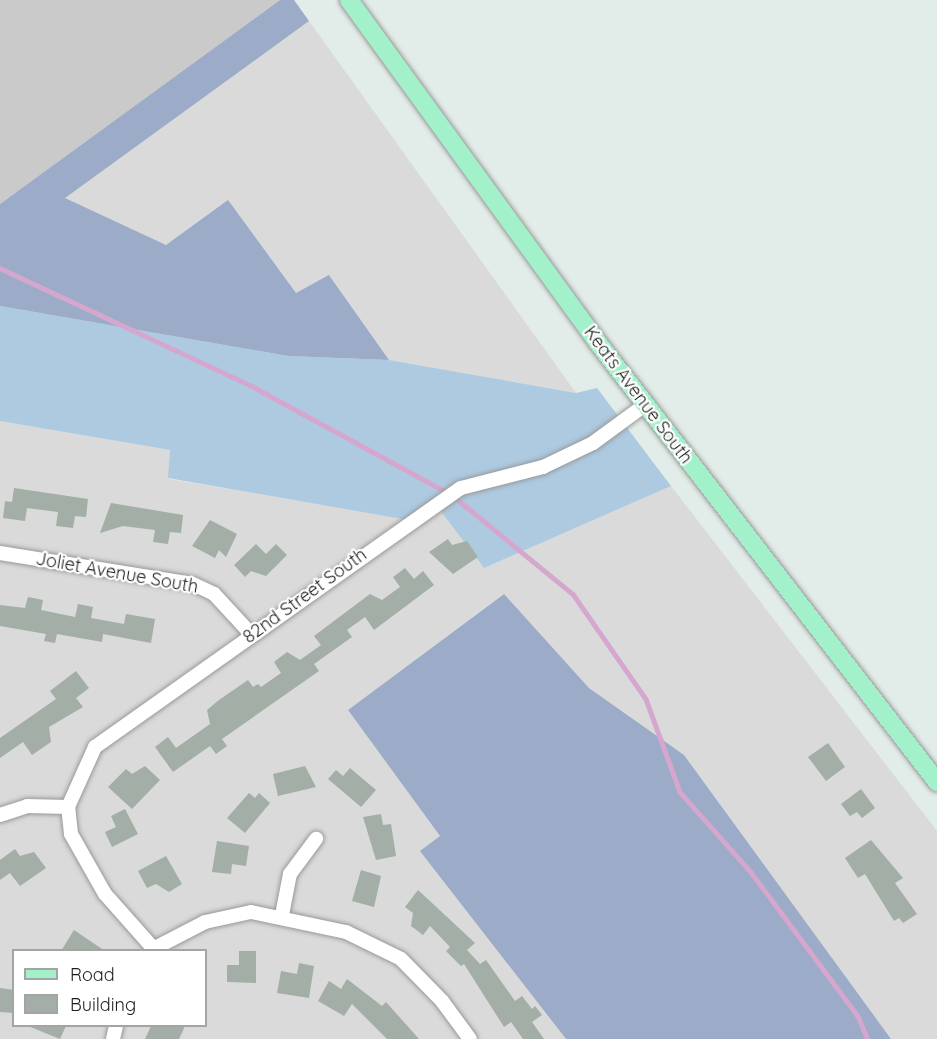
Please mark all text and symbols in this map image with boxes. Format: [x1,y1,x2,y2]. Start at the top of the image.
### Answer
street label: Keats Avenue South [579,322,697,468]
street label: 82nd Street South [239,544,371,648]
street label: Joliet Avenue South [34,548,200,598]
legend [12,949,207,1027]
text: Road [70,963,115,986]
text: Building [70,993,136,1016]

